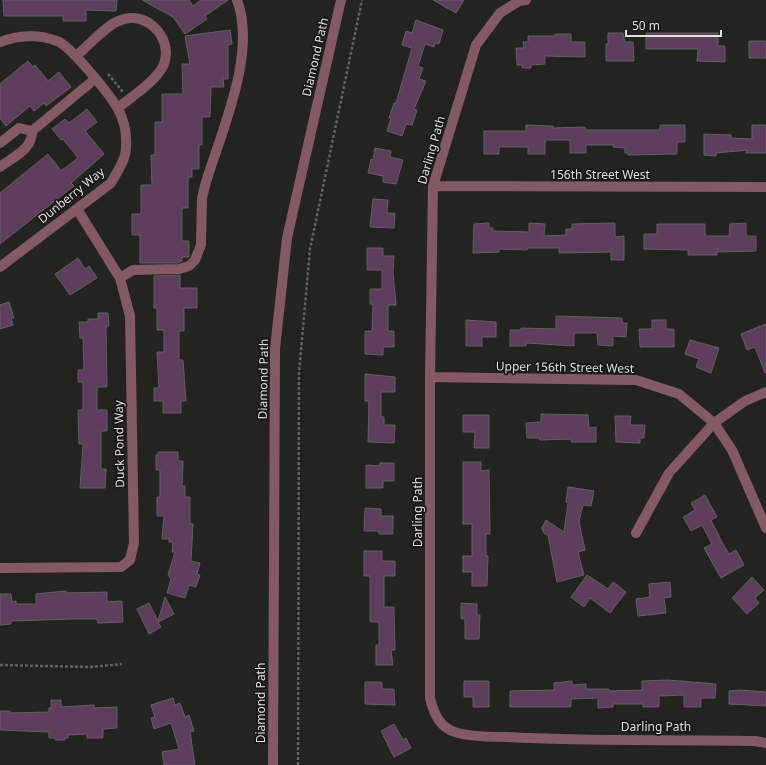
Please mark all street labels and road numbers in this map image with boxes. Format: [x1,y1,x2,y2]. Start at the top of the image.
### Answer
street label: Diamond Path [298,16,332,98]
street label: Darling Path [413,114,449,186]
street label: Dunberry Way [34,162,108,227]
street label: 156th Street West [550,166,651,183]
street label: Diamond Path [254,338,272,420]
street label: Upper 156th Street West [496,357,635,377]
street label: Duck Pond Way [110,399,128,488]
street label: Darling Path [409,477,426,547]
street label: Diamond Path [252,663,269,743]
street label: Darling Path [621,718,691,735]

